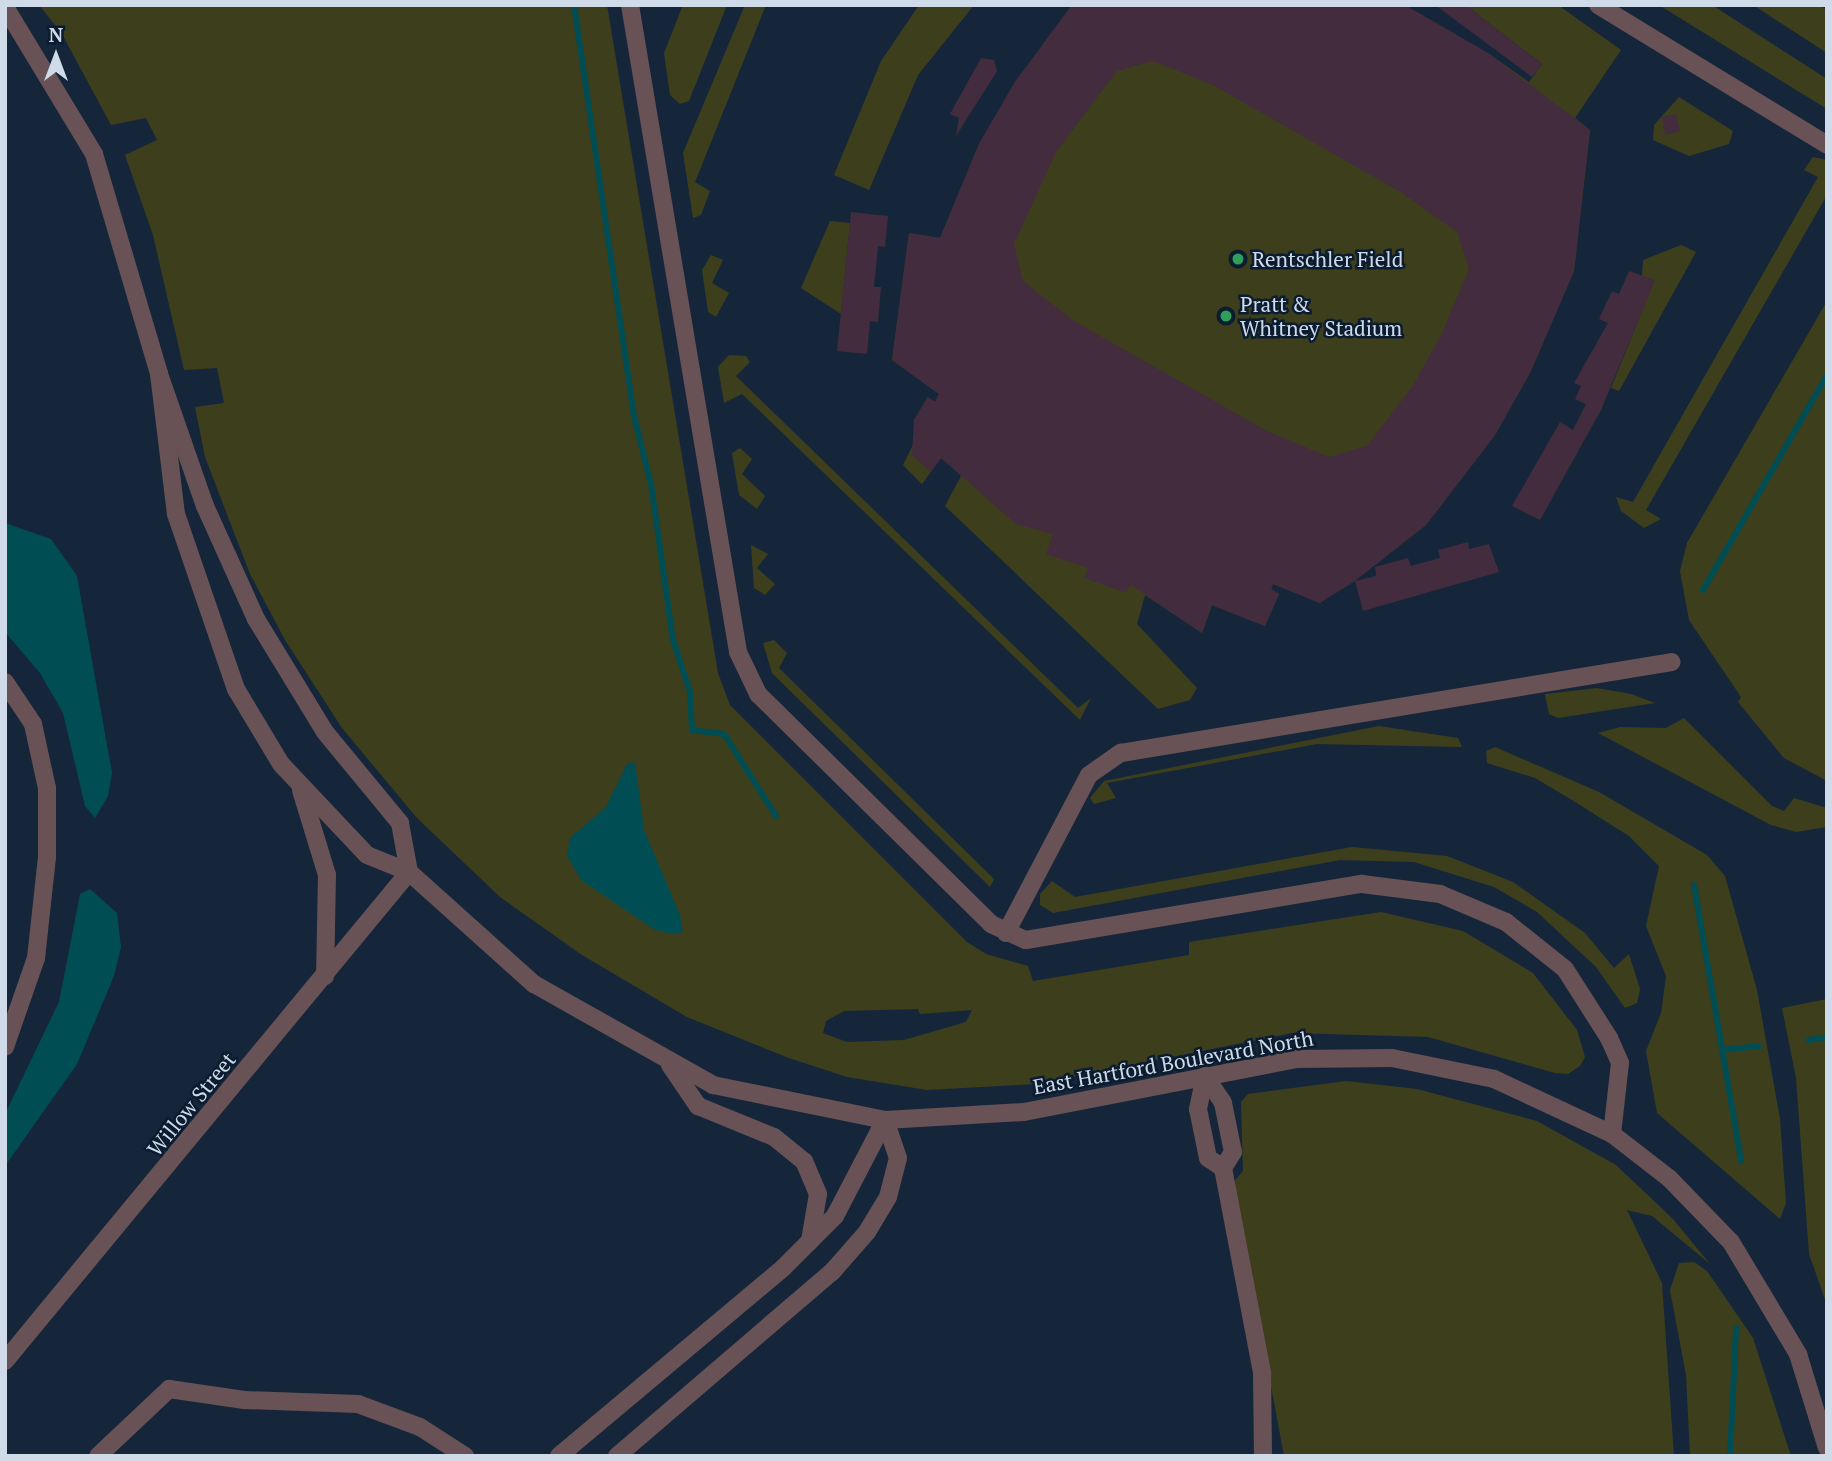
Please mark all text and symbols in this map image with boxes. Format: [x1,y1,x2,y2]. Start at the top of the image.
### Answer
north arrow [21,21,91,91]
text: N [49,22,63,47]
place label: Rentschler Field [1252,246,1403,272]
marker: Rentschler Field [1230,251,1246,267]
place label: Pratt & Whitney Stadium [1240,291,1402,341]
marker: Pratt & Whitney Stadium [1218,308,1234,324]
street label: East Hartford Boulevard North [1031,1025,1315,1099]
street label: Willow Street [141,1047,241,1161]

